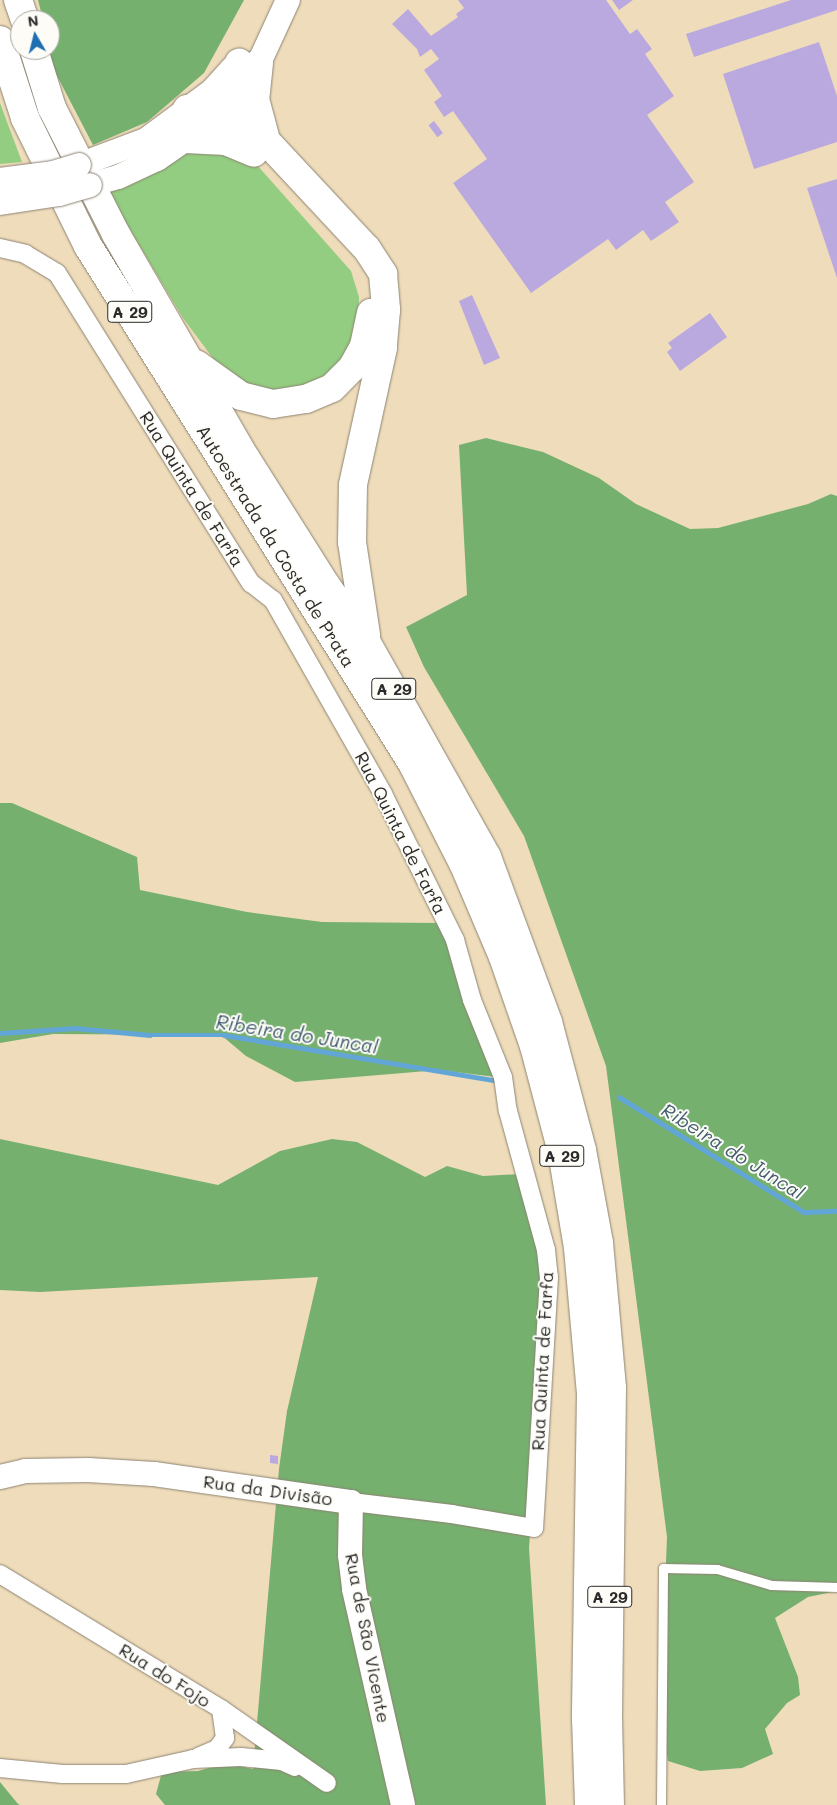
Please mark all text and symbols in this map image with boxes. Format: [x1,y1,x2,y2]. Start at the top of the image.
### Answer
north arrow [10,10,60,60]
text: N [26,10,40,31]
road number: A 29 [106,298,154,326]
street label: Rua Quinta de Farfa [135,407,249,571]
street label: Autoestrada da Costa de Prata [192,421,360,671]
road number: A 29 [370,676,418,702]
street label: Rua Quinta de Farfa [351,748,451,918]
water label: Ribeira do Juncal [214,1010,380,1058]
water label: Ribeira do Juncal [658,1098,808,1204]
road number: A 29 [538,1142,586,1170]
street label: Rua Quinta de Farfa [527,1271,557,1451]
street label: Rua da Divisão [202,1470,334,1510]
street label: Rua de São Vicente [341,1551,395,1725]
road number: A 29 [586,1584,634,1610]
street label: Rua do Fojo [115,1638,215,1712]

